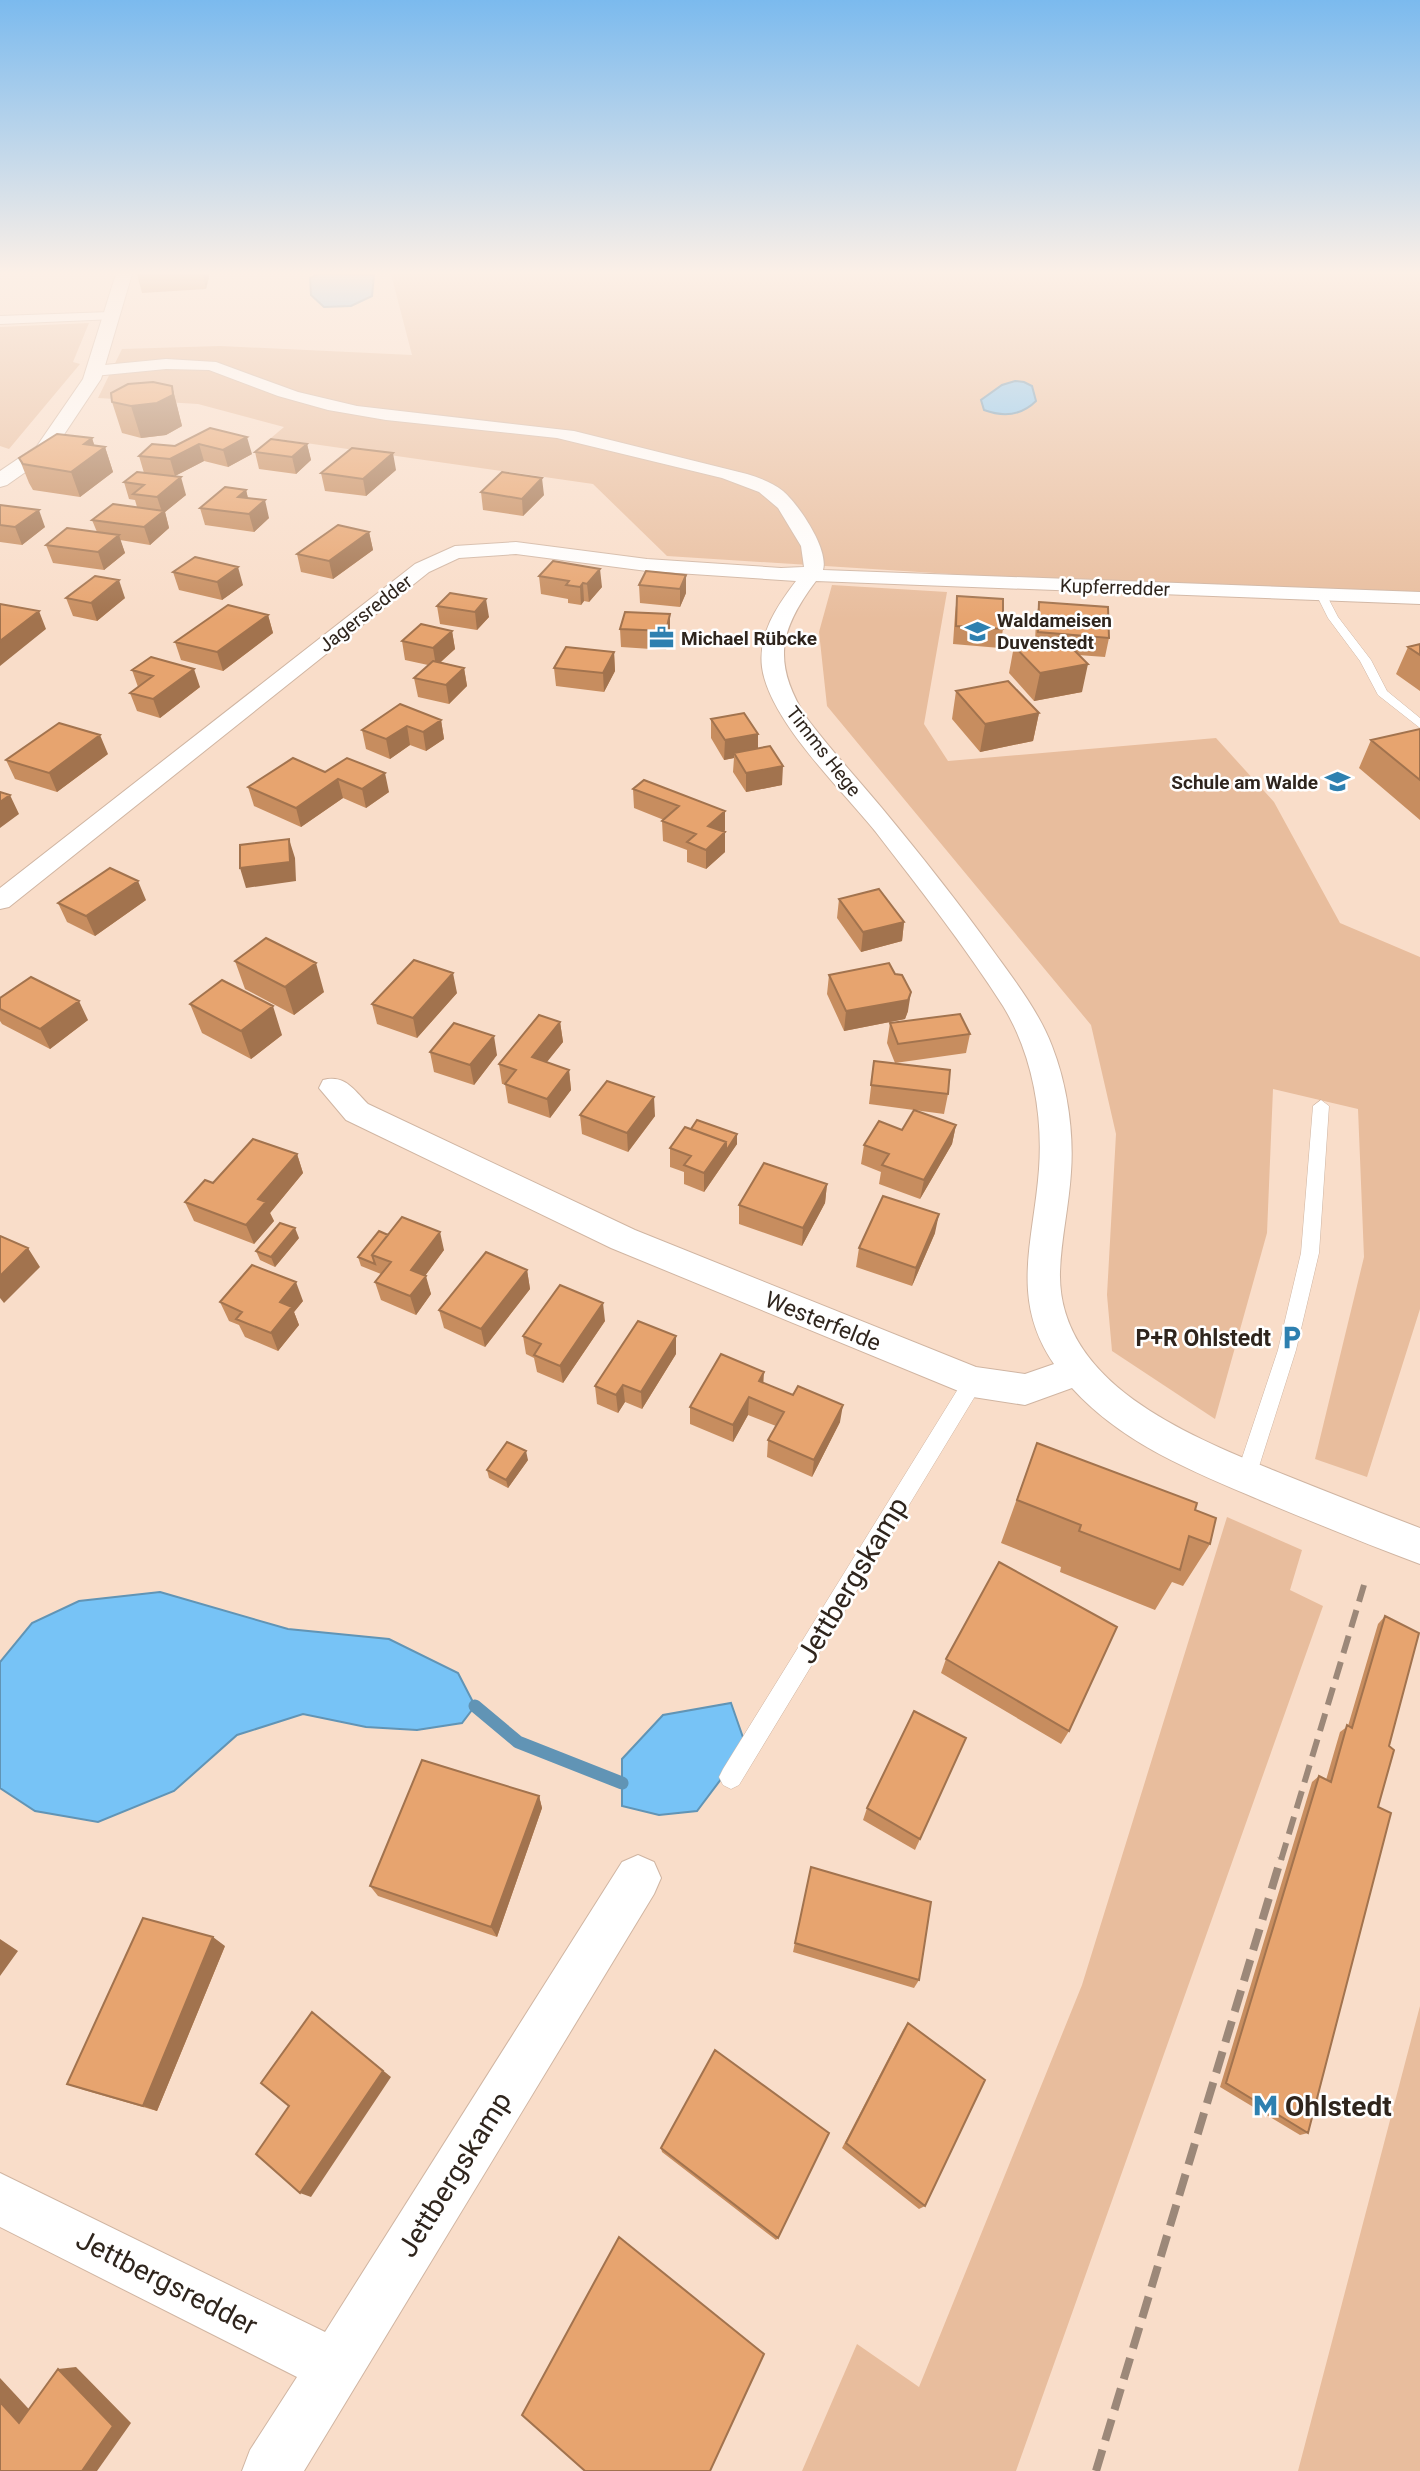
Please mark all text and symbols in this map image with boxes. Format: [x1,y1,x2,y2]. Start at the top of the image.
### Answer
street label: Jagersredder [314,569,417,657]
street label: Kupferredder [1060,574,1171,601]
place label: Waldameisen Duvenstedt [997,609,1112,654]
school or university icon: Waldameisen Duvenstedt [963,617,991,645]
office icon: Michael Rübcke [647,624,675,652]
place label: Michael Rübcke [681,627,817,650]
street label: Timms Hege [781,702,866,801]
school or university icon: Schule am Walde [1324,768,1352,796]
place label: Schule am Walde [1171,771,1318,794]
street label: Westerfelde [761,1286,885,1357]
parking icon: P+R Ohlstedt [1277,1324,1305,1352]
place label: P+R Ohlstedt [1136,1325,1271,1352]
street label: Jettbergskamp [790,1491,915,1669]
street label: Jettbergskamp [391,2086,518,2263]
place label: Ohlstedt [1285,2090,1392,2123]
metro station icon: Ohlstedt [1251,2092,1279,2120]
street label: Jettbergsredder [71,2223,263,2342]

